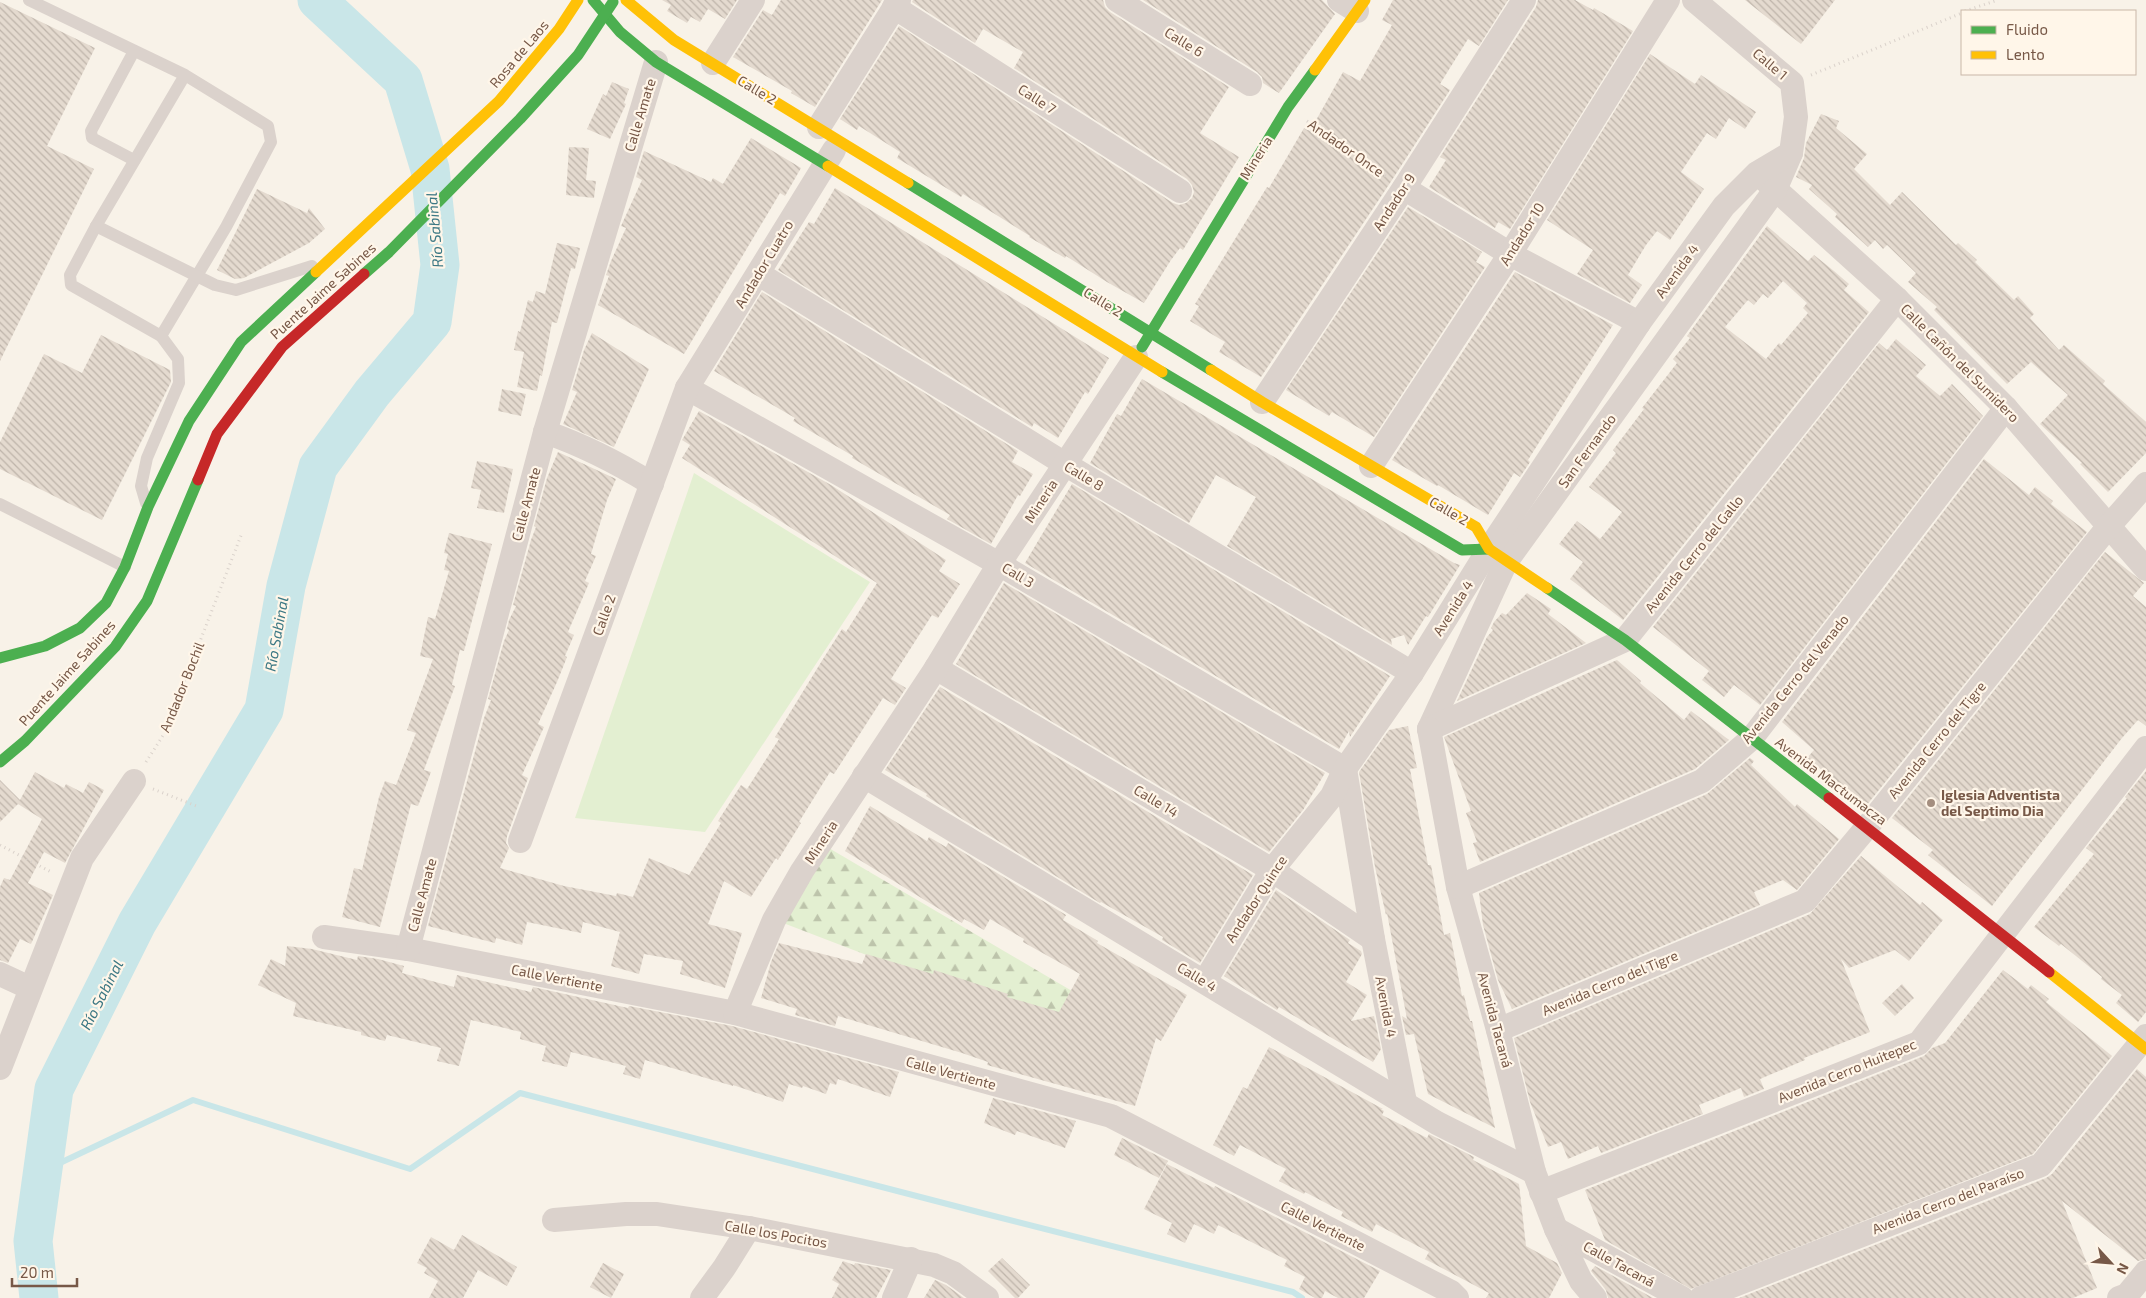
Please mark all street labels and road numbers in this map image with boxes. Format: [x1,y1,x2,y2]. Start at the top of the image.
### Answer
street label: Rosa de Laos [485,16,552,91]
street label: Calle 6 [1162,23,1207,60]
street label: Calle 1 [1749,44,1791,83]
street label: Calle 2 [735,71,780,108]
street label: Calle Amate [620,76,659,154]
street label: Calle 7 [1015,80,1059,117]
street label: Andador Once [1305,115,1387,180]
street label: Mineria [1236,133,1276,183]
street label: Andador 9 [1369,170,1418,234]
street label: Andador 10 [1496,199,1548,268]
street label: Andador Cuatro [731,217,796,311]
street label: Puente Jaime Sabines [266,239,379,343]
street label: Avenida 4 [1651,240,1702,301]
street label: Calle 2 [1081,283,1126,320]
street label: Calle Cañón del Sumidero [1898,300,2023,425]
street label: San Fernando [1554,410,1619,491]
street label: Calle 8 [1061,457,1107,494]
street label: Calle Amate [507,465,544,543]
street label: Mineria [1020,476,1061,526]
street label: Avenida Cerro del Gallo [1641,491,1746,616]
street label: Calle 2 [1427,493,1472,529]
street label: Call 3 [999,558,1037,591]
street label: Avenida 4 [1429,577,1476,639]
street label: Calle 2 [588,592,619,638]
street label: Avenida Cerro del Venado [1737,611,1852,747]
street label: Puente Jaime Sabines [15,616,119,729]
street label: Andador Bochil [156,638,208,735]
street label: Avenida Cerro del Tigre [1884,678,1989,802]
street label: Avenida Mactumacza [1772,733,1891,828]
street label: Calle 14 [1131,781,1182,820]
street label: Mineria [800,817,841,867]
street label: Andador Quince [1221,852,1290,945]
street label: Calle Amate [403,856,440,934]
street label: Avenida Cerro del Tigre [1539,946,1680,1019]
street label: Calle 4 [1174,958,1220,995]
street label: Calle Vertiente [510,960,604,995]
street label: Avenida Tacaná [1475,970,1516,1070]
street label: Avenida 4 [1372,975,1401,1039]
street label: Avenida Cerro Huitepec [1775,1035,1919,1106]
street label: Calle Vertiente [904,1052,998,1093]
street label: Avenida Cerro del Paraíso [1869,1164,2026,1237]
street label: Calle Vertiente [1278,1197,1368,1254]
street label: Calle los Pocitos [723,1216,829,1251]
street label: Calle Tacaná [1581,1237,1658,1290]

